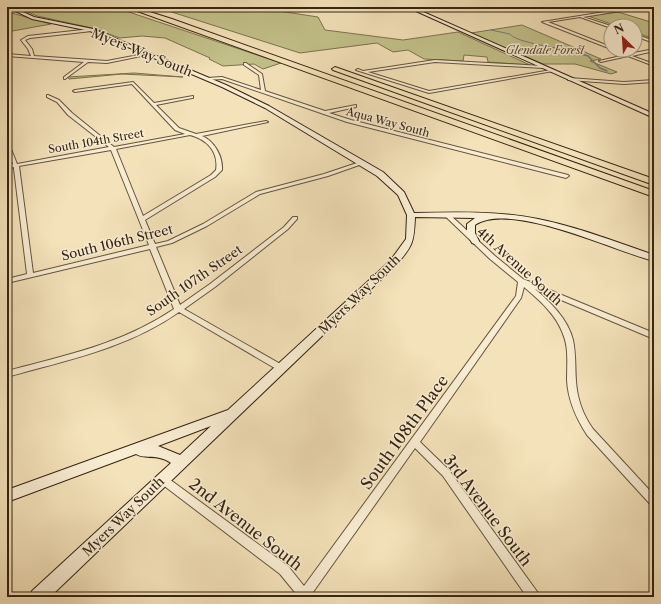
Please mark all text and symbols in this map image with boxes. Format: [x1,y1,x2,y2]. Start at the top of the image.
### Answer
north arrow [603,18,643,58]
text: N [611,20,626,37]
street label: Myers Way South [89,24,195,80]
park label: Glendale Forest [506,43,585,57]
street label: Aqua Way South [344,104,431,140]
street label: South 104th Street [47,126,145,156]
street label: South 106th Street [60,220,175,264]
street label: 4th Avenue South [474,223,566,309]
street label: South 107th Street [143,241,245,319]
street label: Myers Way South [315,251,403,337]
street label: South 108th Place [356,371,452,493]
street label: 3rd Avenue South [439,450,537,570]
street label: Myers Way South [79,473,167,559]
street label: 2nd Avenue South [185,473,307,575]

